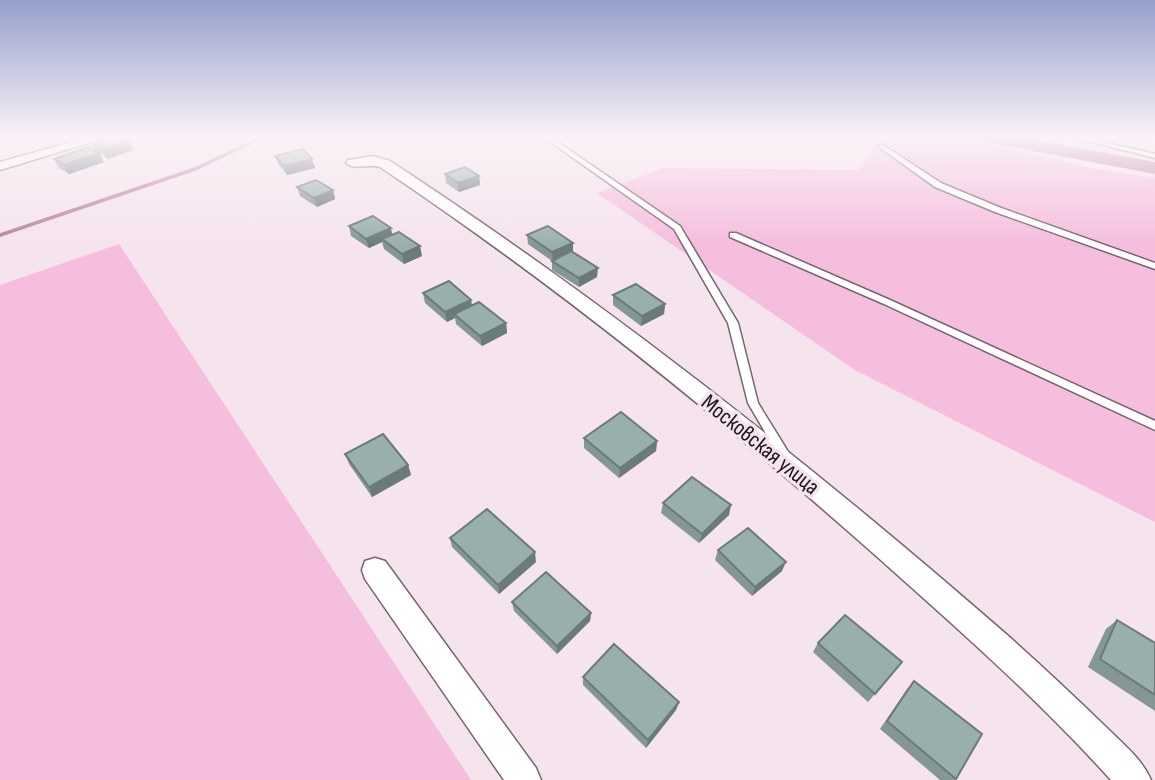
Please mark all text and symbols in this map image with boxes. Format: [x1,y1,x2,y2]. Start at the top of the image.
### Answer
street label: Московская улица [696,389,825,501]

